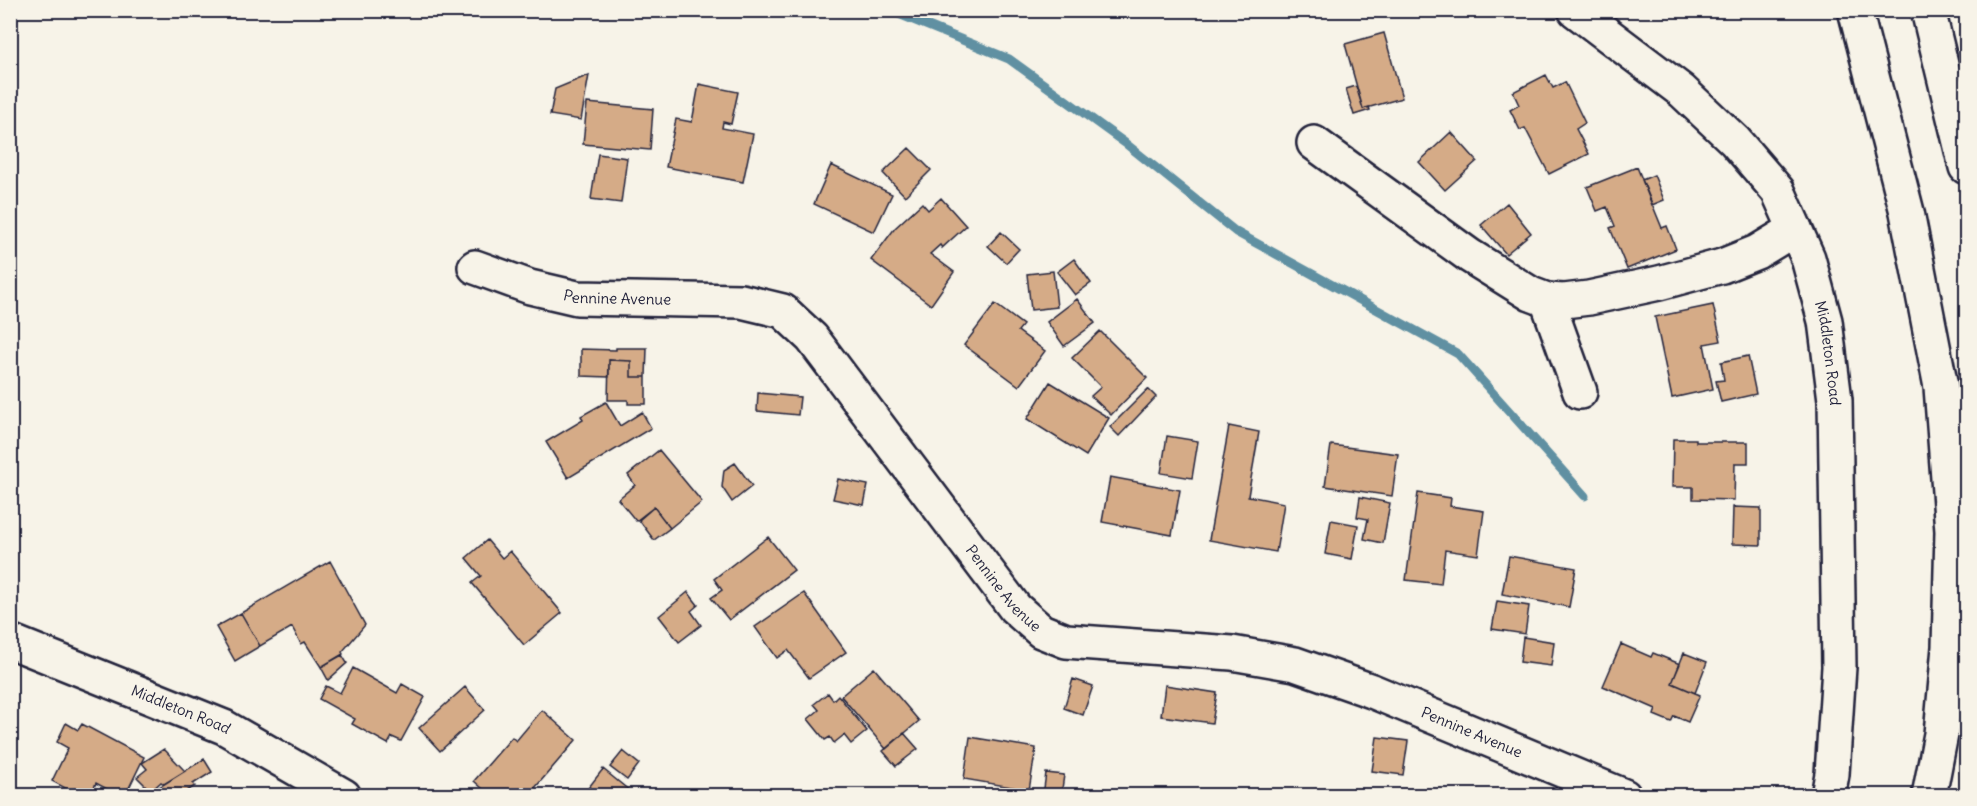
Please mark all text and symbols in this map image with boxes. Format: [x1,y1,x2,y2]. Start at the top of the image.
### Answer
street label: Pennine Avenue [562,285,671,309]
street label: Middleton Road [1811,299,1845,406]
street label: Pennine Avenue [962,541,1045,636]
street label: Middleton Road [128,681,234,738]
street label: Pennine Avenue [1418,703,1525,762]

